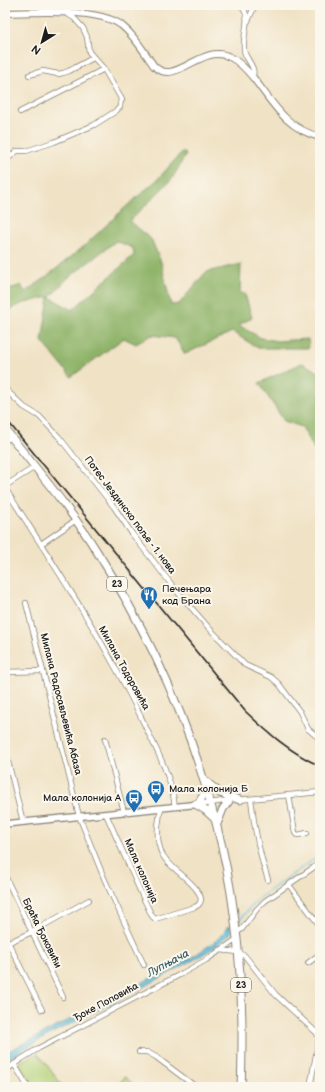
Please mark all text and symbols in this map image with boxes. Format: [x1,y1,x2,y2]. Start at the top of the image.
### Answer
north arrow [22,22,62,62]
text: N [29,42,43,57]
street label: Потес Јездинско поље - 1. нова [82,454,178,576]
road number: 23 [107,577,127,591]
place label: Печењара код Брана [162,583,211,607]
restaurant icon: Печењара код Брана [139,585,159,610]
street label: Милана Тодоровића [96,624,152,712]
street label: Милана Радосављевића Абаза [38,632,84,776]
bus stop icon: Мала колонија Б [146,779,166,804]
place label: Мала колонија Б [169,783,248,795]
bus stop icon: Мала колонија А [124,788,144,813]
place label: Мала колонија А [43,792,122,804]
street label: Мала колонија [121,837,161,905]
street label: Браћа Ђоковићи [20,896,64,970]
water label: Лупњача [144,946,192,980]
road number: 23 [231,978,251,992]
street label: Ђоке Поповића [72,980,141,1024]

